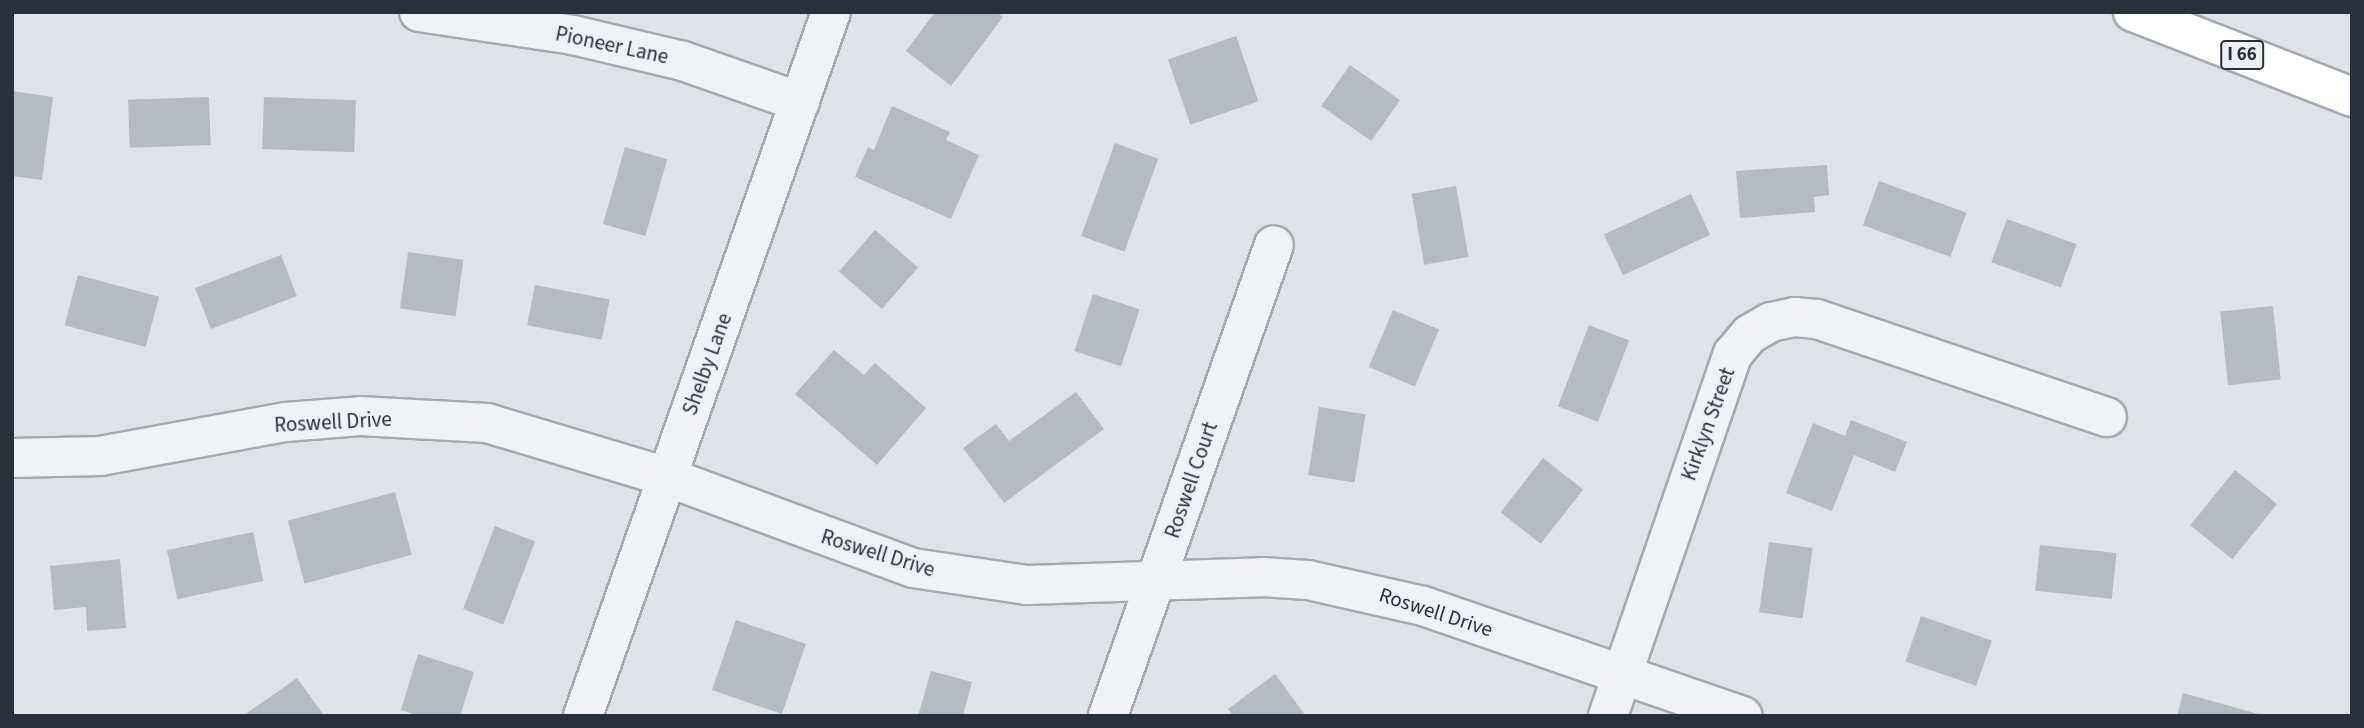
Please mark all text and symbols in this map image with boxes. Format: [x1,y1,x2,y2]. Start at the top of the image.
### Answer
street label: Pioneer Lane [553,21,671,69]
road number: I 66 [2219,40,2265,70]
street label: Shelby Lane [677,310,737,418]
street label: Kirklyn Street [1676,364,1740,484]
street label: Roswell Drive [274,406,392,438]
street label: Roswell Court [1159,419,1223,541]
street label: Roswell Drive [818,524,938,582]
street label: Roswell Drive [1376,582,1496,642]

